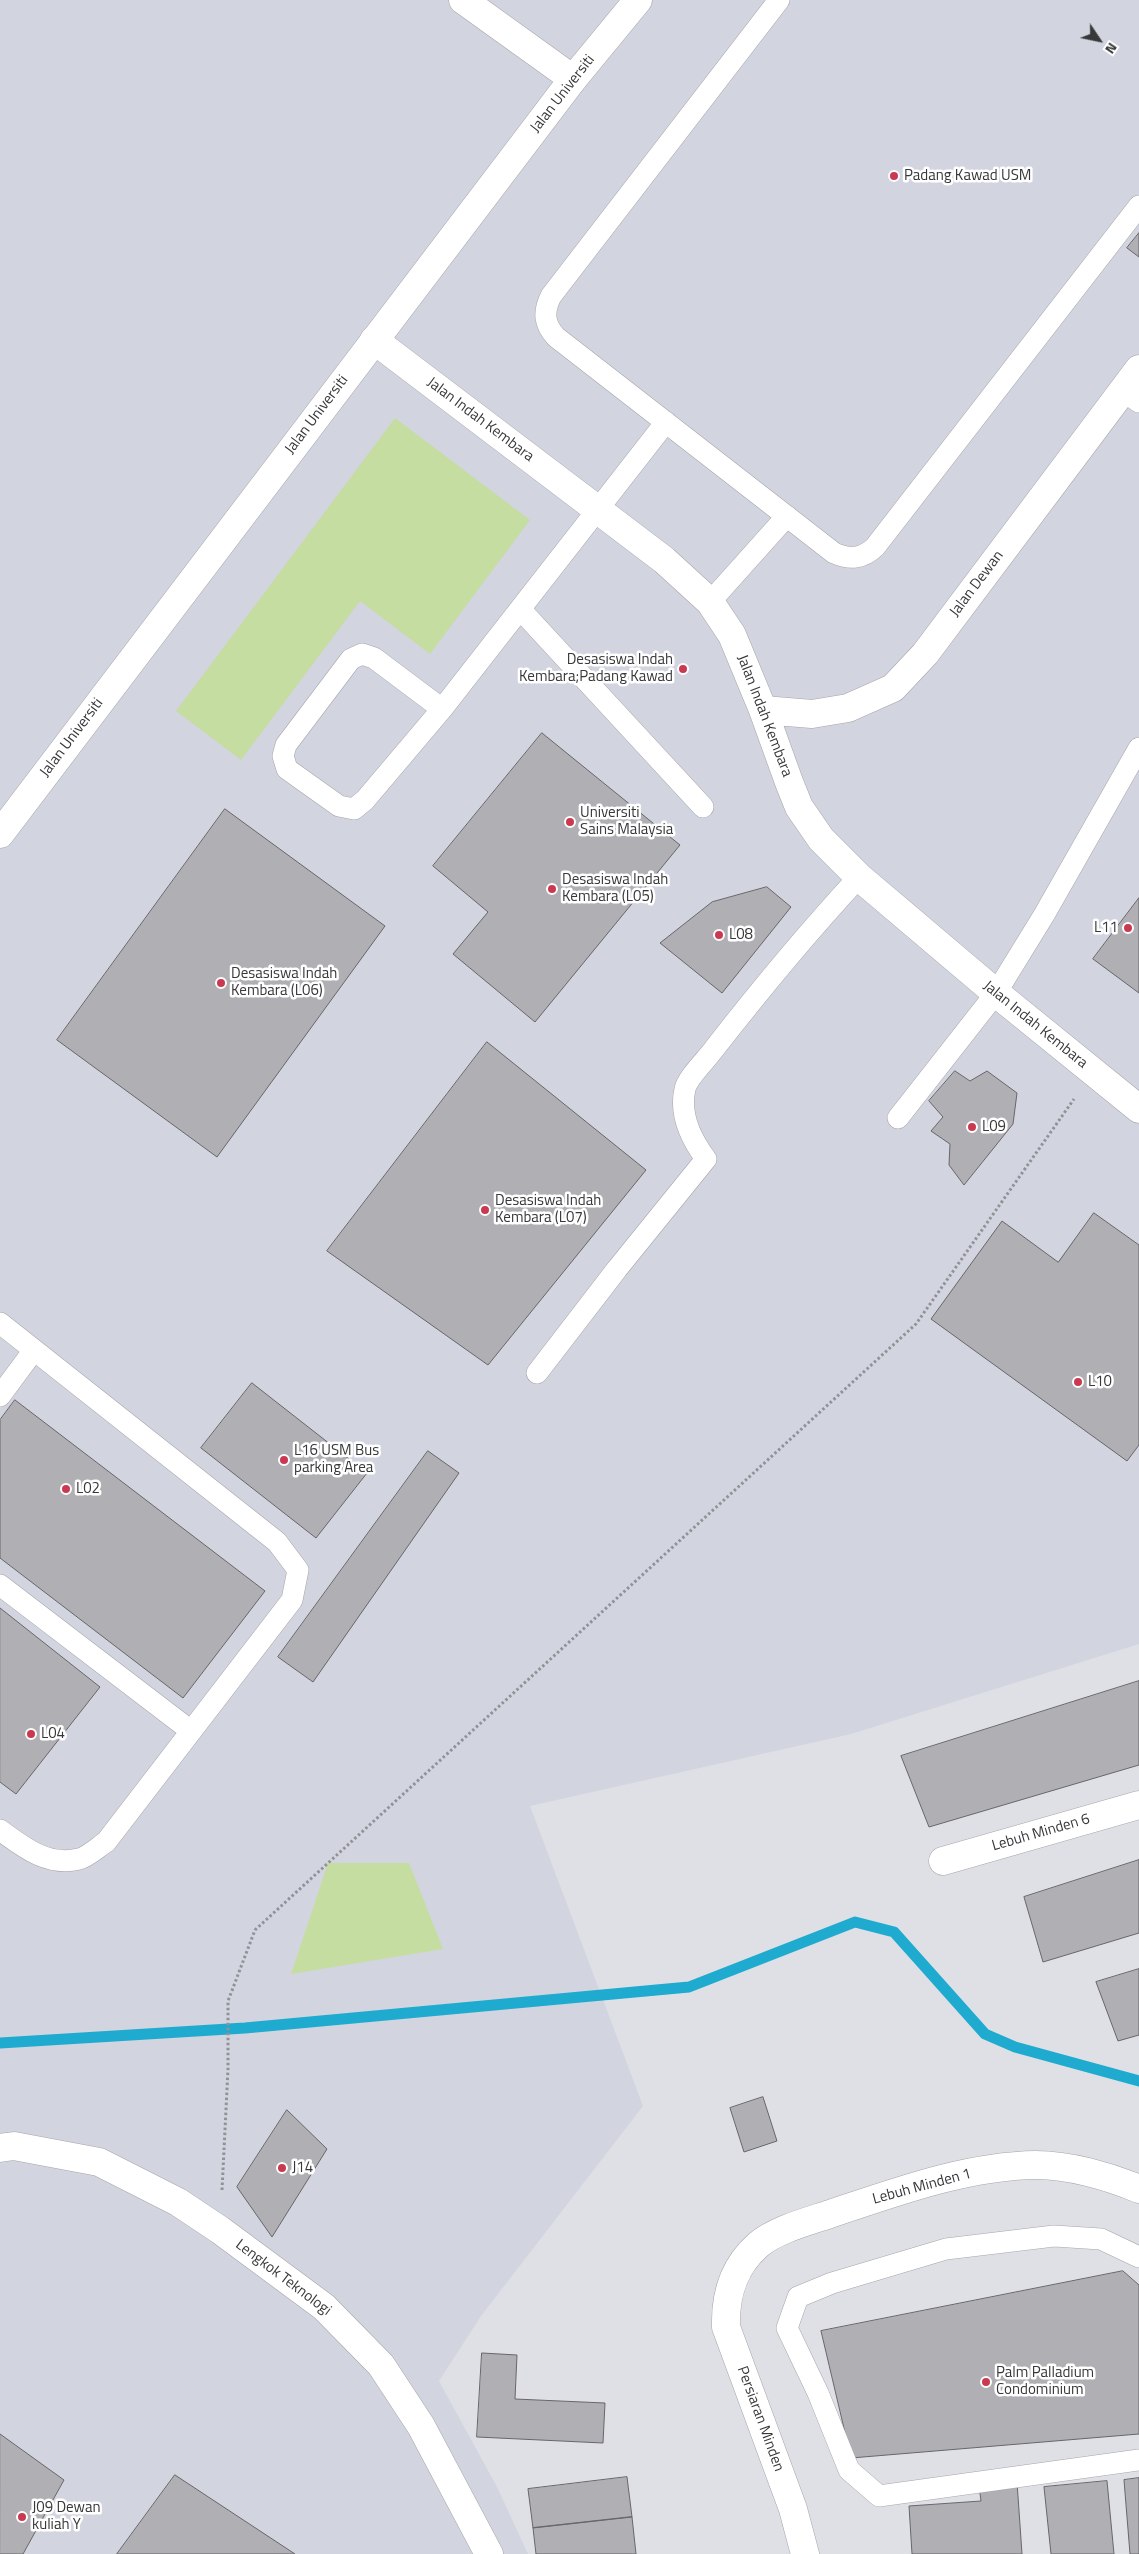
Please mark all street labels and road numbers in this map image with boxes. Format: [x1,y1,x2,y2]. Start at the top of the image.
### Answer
street label: Jalan Universiti [527,51,599,137]
street label: Jalan Universiti [282,372,352,458]
street label: Jalan Indah Kembara [423,374,537,466]
street label: Jalan Dewan [946,547,1008,621]
street label: Jalan Indah Kembara [732,652,796,780]
street label: Jalan Universiti [37,695,107,781]
street label: Jalan Indah Kembara [979,977,1091,1073]
street label: Lebuh Minden 6 [990,1810,1092,1856]
street label: Lebuh Minden 1 [871,2165,973,2209]
street label: Lengkok Teknologi [231,2236,335,2320]
street label: Persiaran Minden [733,2364,787,2474]

